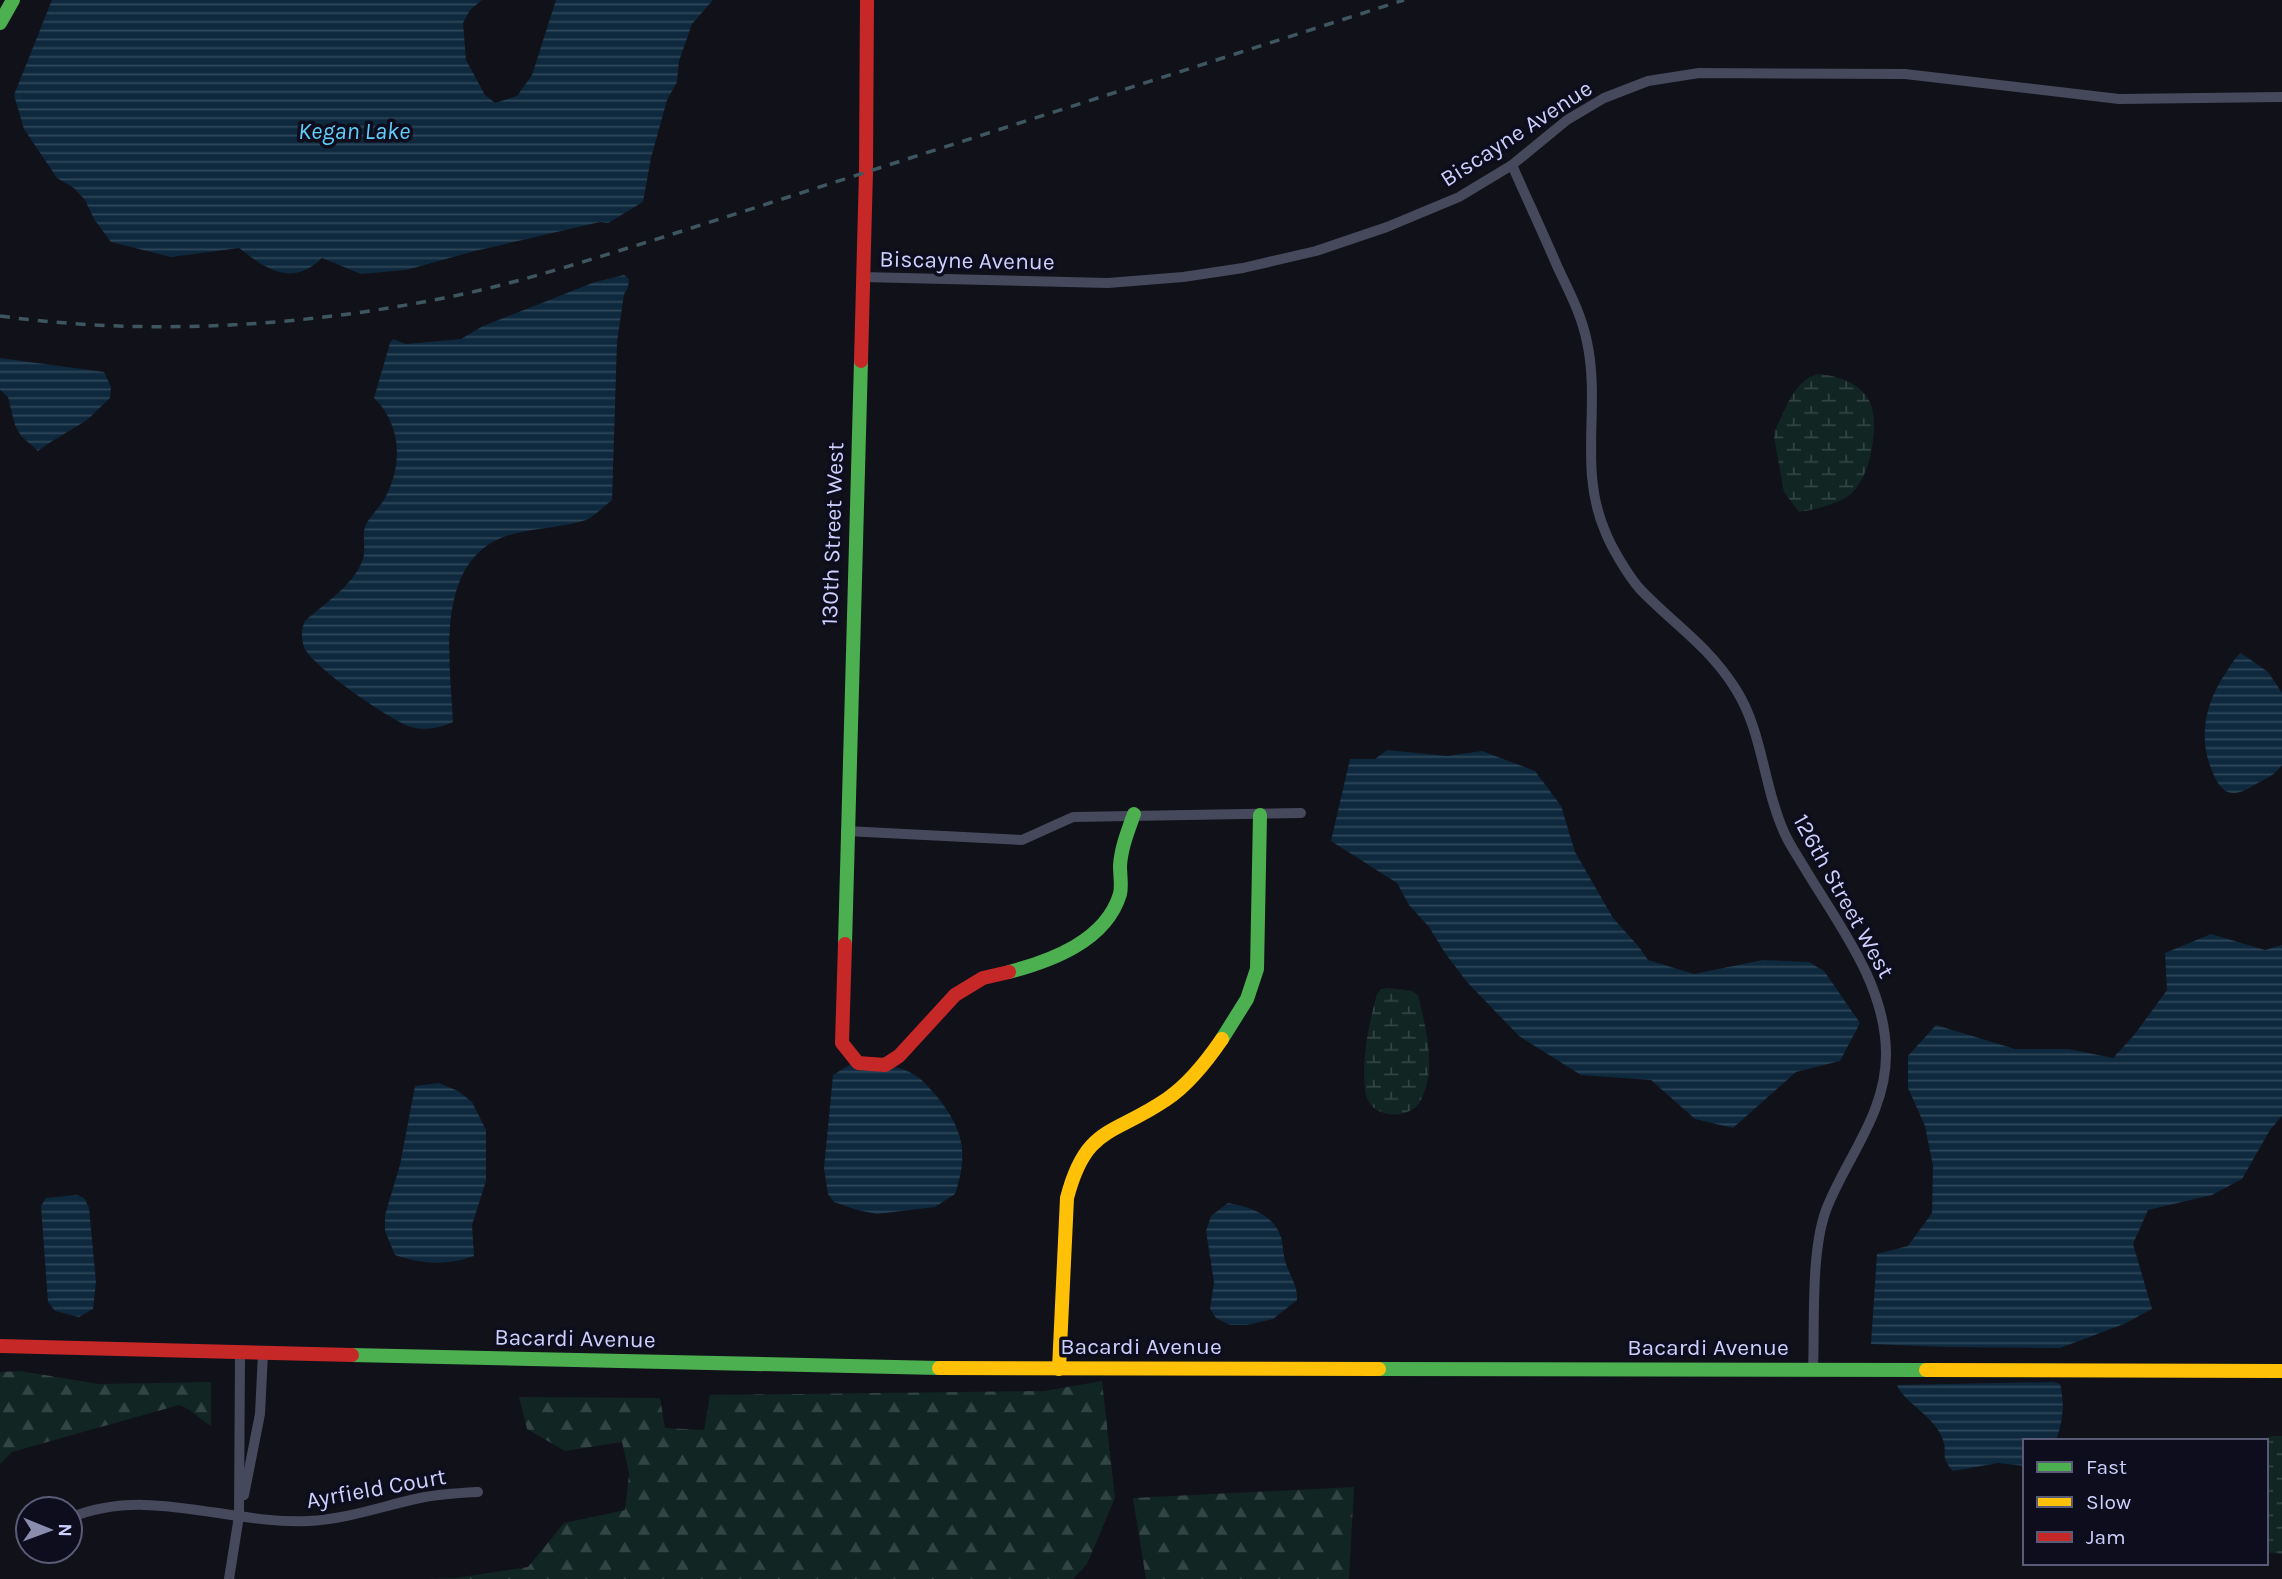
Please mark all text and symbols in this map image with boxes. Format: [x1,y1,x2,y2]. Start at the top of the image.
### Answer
street label: Biscayne Avenue [1435,74,1597,192]
water label: Kegan Lake [298,117,410,145]
street label: Biscayne Avenue [879,245,1055,276]
street label: 130th Street West [816,441,849,626]
street label: 126th Street West [1787,810,1900,983]
street label: Bacardi Avenue [494,1324,656,1353]
street label: Bacardi Avenue [1060,1333,1222,1360]
street label: Bacardi Avenue [1627,1334,1789,1361]
legend [2023,1439,2268,1565]
text: Fast [2086,1455,2127,1479]
street label: Ayrfield Court [304,1463,448,1514]
text: Slow [2086,1490,2131,1514]
north arrow [14,1495,84,1565]
text: N [54,1523,76,1537]
text: Jam [2086,1525,2126,1549]

